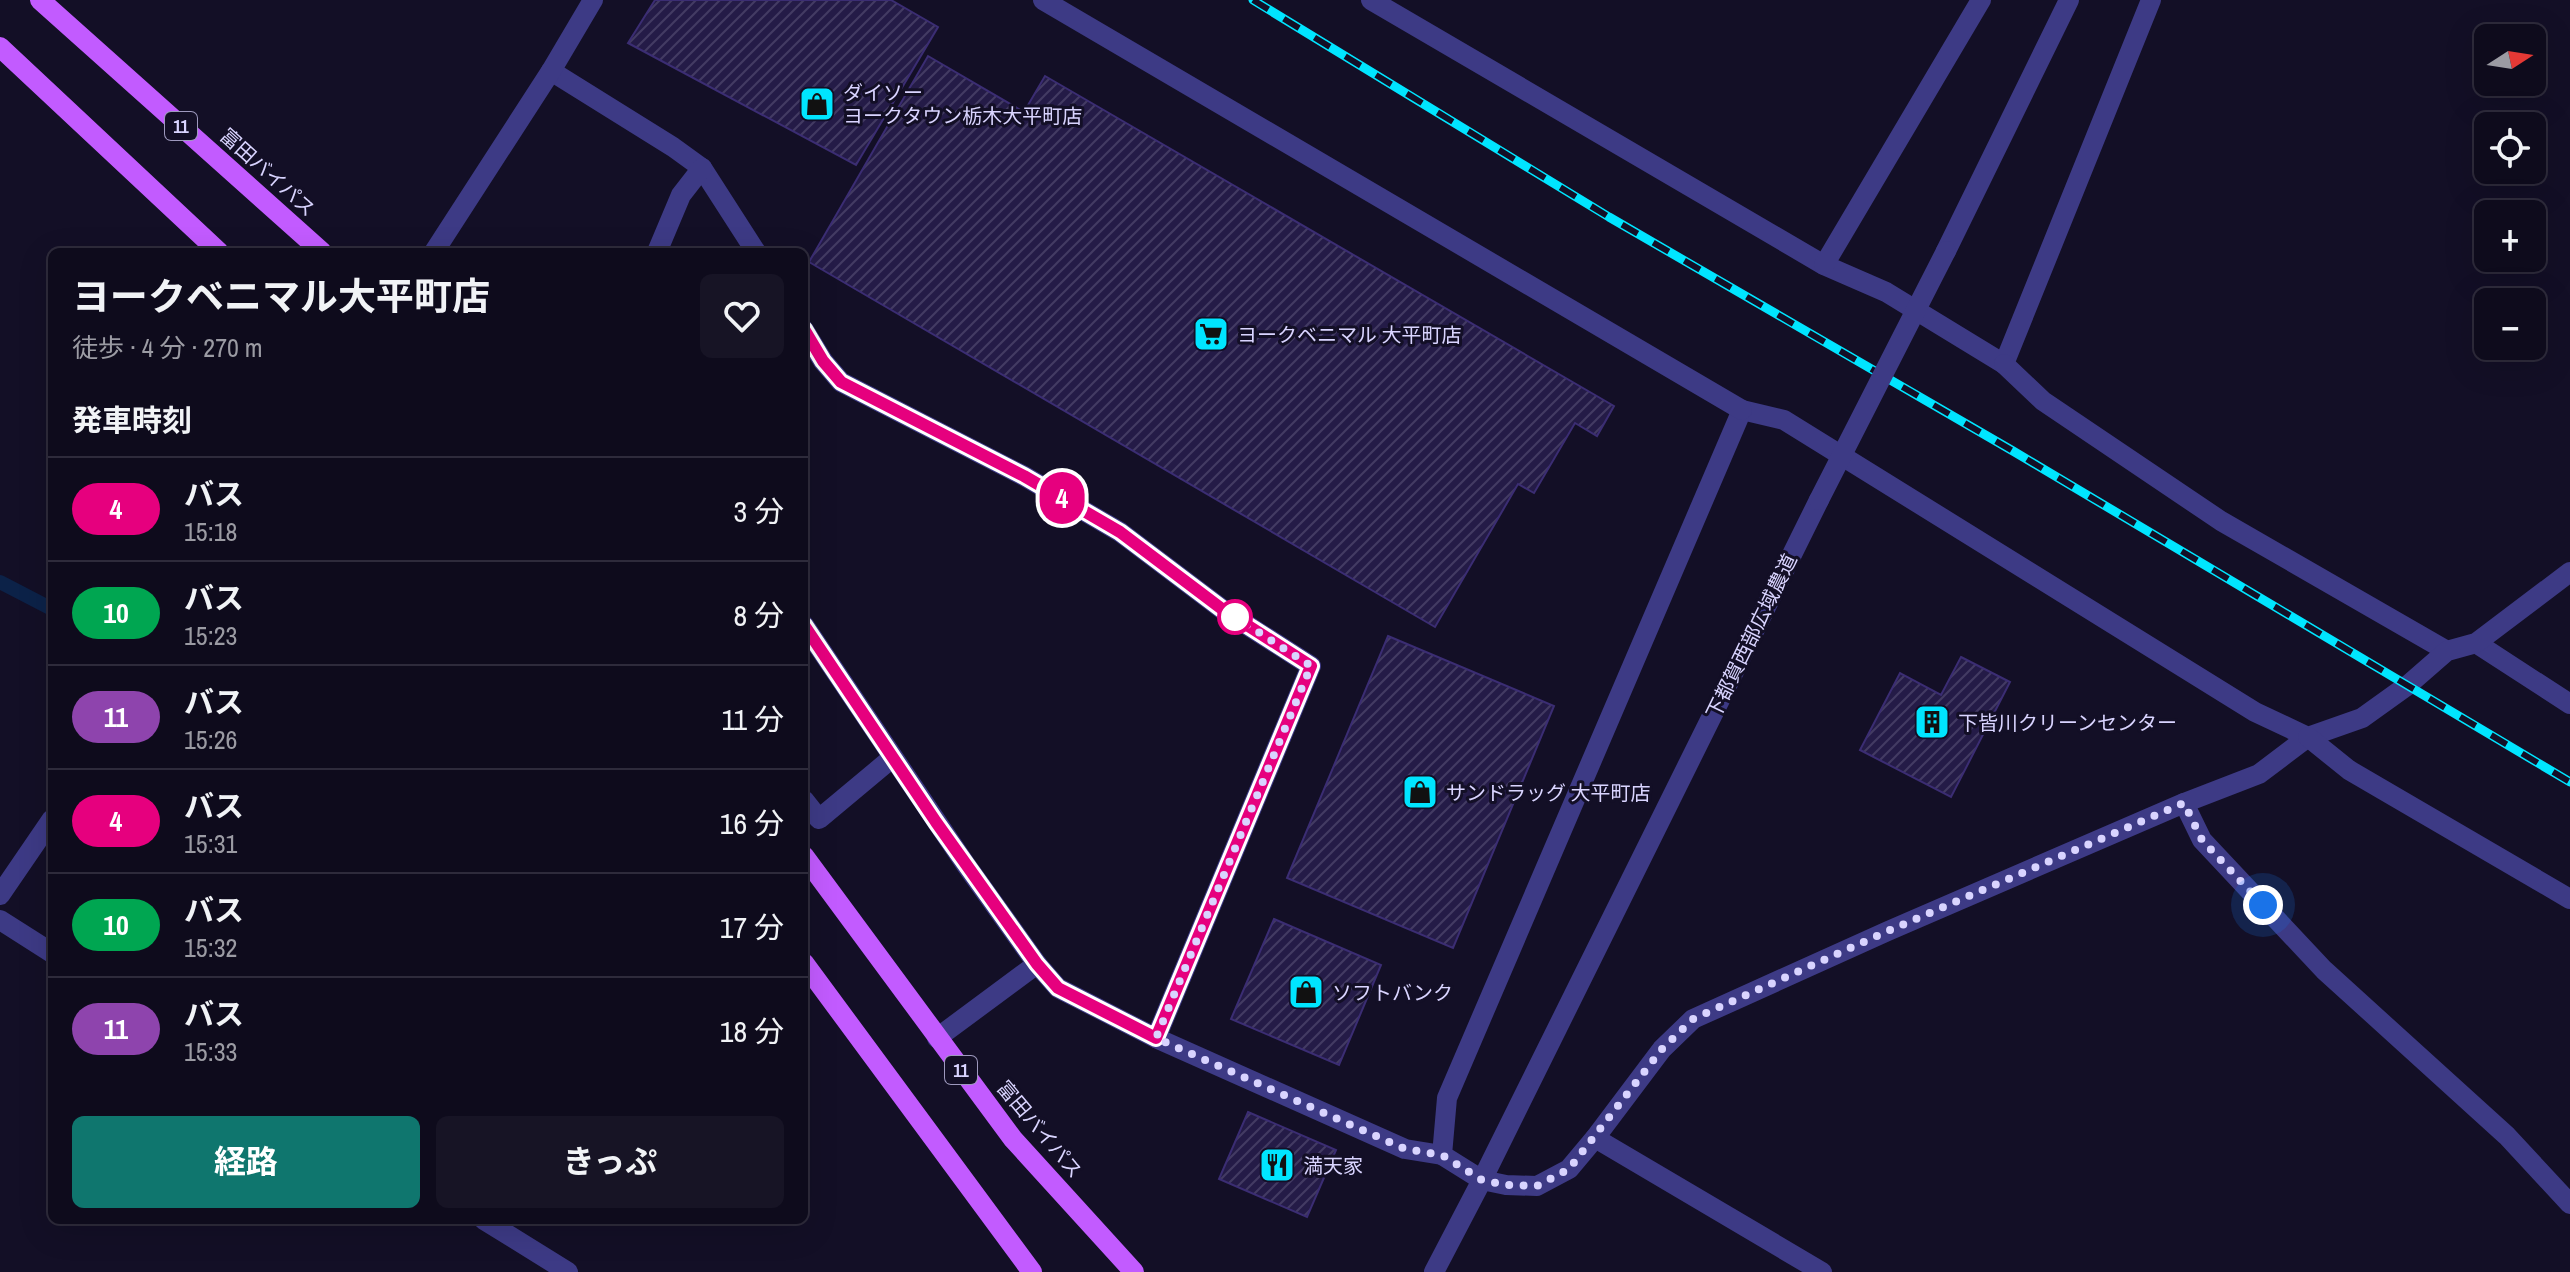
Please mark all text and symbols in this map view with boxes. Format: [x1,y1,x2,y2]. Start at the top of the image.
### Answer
north arrow [2474,24,2546,96]
map controls [2474,24,2546,360]
place label: ダイソー ヨークタウン栃木大平町店 [843,79,1082,129]
shop icon: ダイソー ヨークタウン栃木大平町店 [798,85,836,123]
road number: 11 [165,112,197,140]
button: locate [2474,112,2546,184]
street label: 富田バイパス [215,122,321,222]
button: + [2474,200,2546,272]
text: ヨークベニマル大平町店 [72,271,490,322]
button: heart [700,274,784,358]
button: − [2474,288,2546,360]
supermarket icon: ヨークベニマル 大平町店 [1192,315,1230,353]
place label: ヨークベニマル 大平町店 [1237,321,1462,348]
text: 徒歩 · 4 分 · 270 m [72,330,263,365]
text: 発車時刻 [72,400,192,440]
line badge: 4 [1036,472,1088,524]
text: バス [184,474,244,514]
text: 4 [1056,479,1068,517]
text: 4 [110,490,122,528]
text: 3 分 [733,491,784,531]
text: 15:18 [184,514,237,549]
street label: 下都賀西部広域農道 [1699,549,1803,723]
text: バス [184,578,244,618]
text: 10 [103,594,129,632]
text: 8 分 [733,595,784,635]
unlabelled marker [1218,600,1252,634]
text: 15:23 [184,618,237,653]
text: バス [184,682,244,722]
text: 11 [104,698,128,736]
text: 11 分 [722,699,784,739]
building icon: 下皆川クリーンセンター [1913,703,1951,741]
place label: 下皆川クリーンセンター [1958,709,2177,736]
text: 15:26 [184,722,237,757]
shop icon: サンドラッグ 大平町店 [1401,773,1439,811]
place label: サンドラッグ 大平町店 [1446,779,1651,806]
text: バス [184,786,244,826]
text: 4 [110,802,122,840]
text: 16 分 [720,803,784,843]
text: 15:31 [184,826,237,861]
your location [2243,885,2283,925]
text: バス [184,890,244,930]
text: 10 [103,906,129,944]
text: 17 分 [720,907,784,947]
text: 15:32 [184,930,237,965]
shop icon: ソフトバンク [1287,973,1325,1011]
place label: ソフトバンク [1332,979,1453,1006]
text: バス [184,994,244,1034]
text: 11 [104,1010,128,1048]
text: 18 分 [720,1011,784,1051]
text: 15:33 [184,1034,237,1069]
road number: 11 [945,1056,977,1084]
street label: 富田バイパス [991,1075,1089,1183]
button: 経路 [72,1116,420,1208]
button: きっぷ [436,1116,784,1208]
restaurant icon: 満天家 [1258,1146,1296,1184]
place label: 満天家 [1303,1152,1363,1179]

